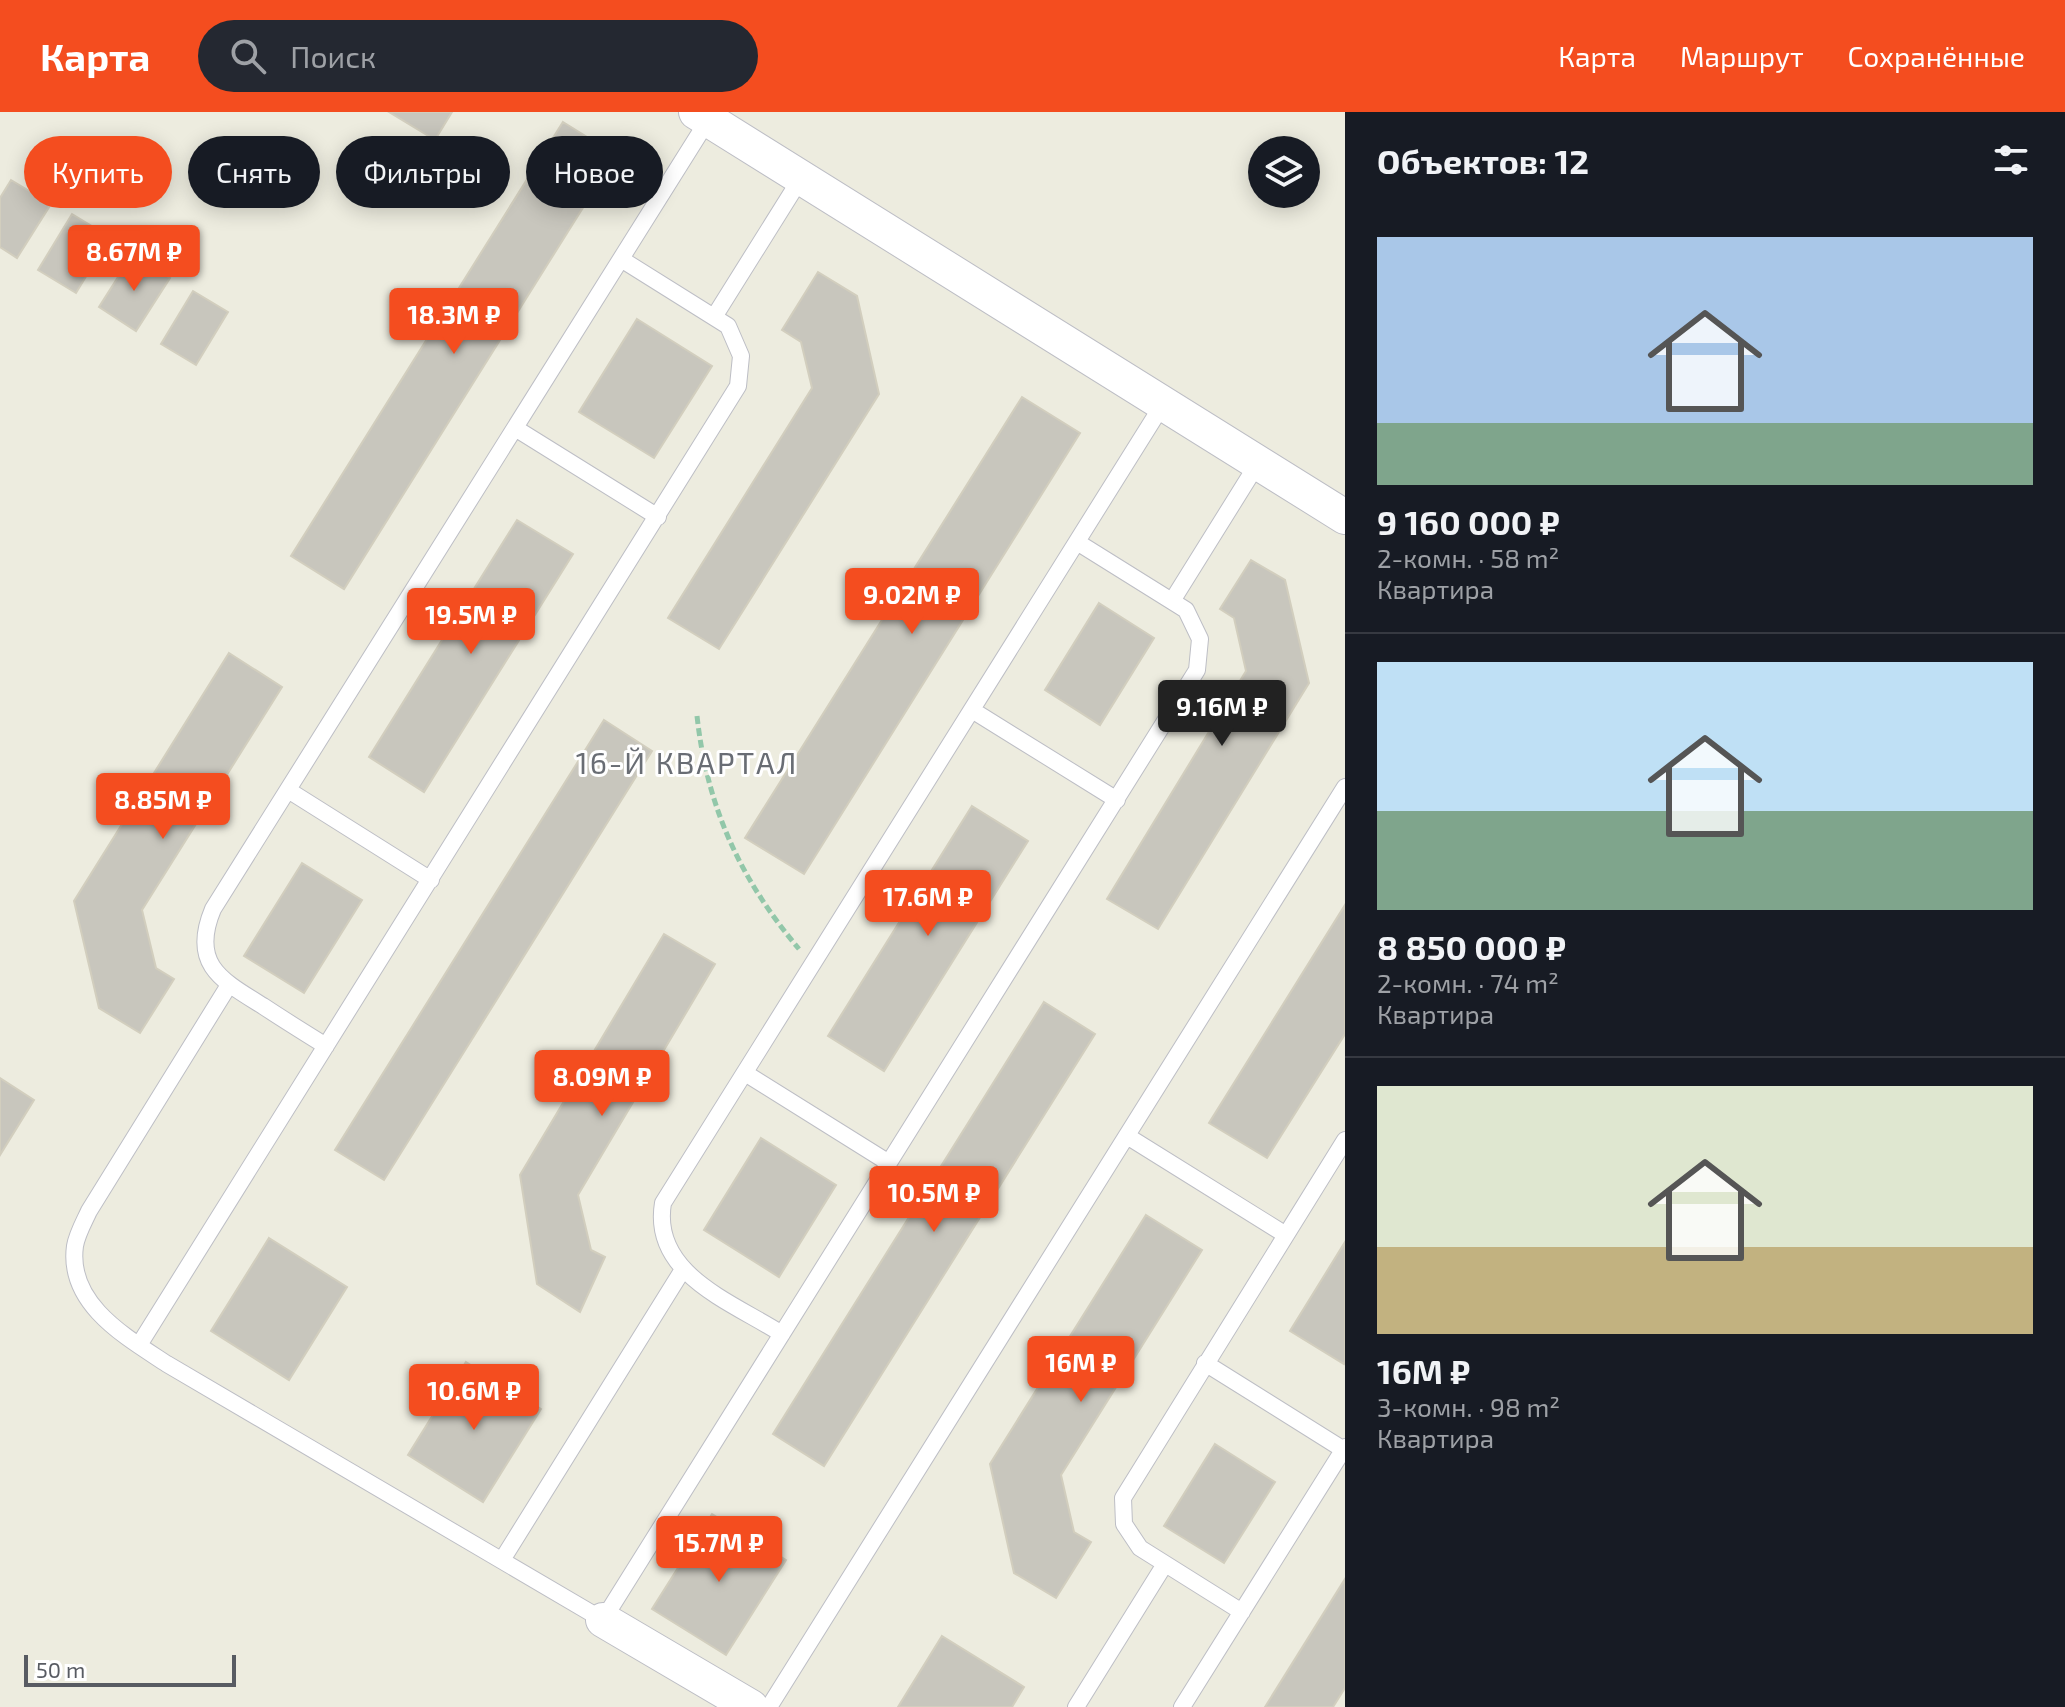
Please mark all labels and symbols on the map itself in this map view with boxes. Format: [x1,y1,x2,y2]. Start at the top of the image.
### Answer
pin: 8.67M ₽ [60,225,208,293]
pin: 18.3M ₽ [380,288,528,356]
pin: 9.02M ₽ [838,568,986,636]
pin: 19.5M ₽ [397,588,545,656]
pin: 9.16M ₽ [1148,680,1296,748]
district label: 16-Й КВАРТАЛ [576,744,798,780]
pin: 8.85M ₽ [89,773,237,841]
pin: 17.6M ₽ [854,870,1002,938]
pin: 8.09M ₽ [528,1050,676,1118]
pin: 10.5M ₽ [860,1166,1008,1234]
pin: 16M ₽ [1025,1336,1137,1404]
pin: 10.6M ₽ [400,1364,548,1432]
pin: 15.7M ₽ [645,1516,793,1584]
scale bar [24,1651,236,1687]

